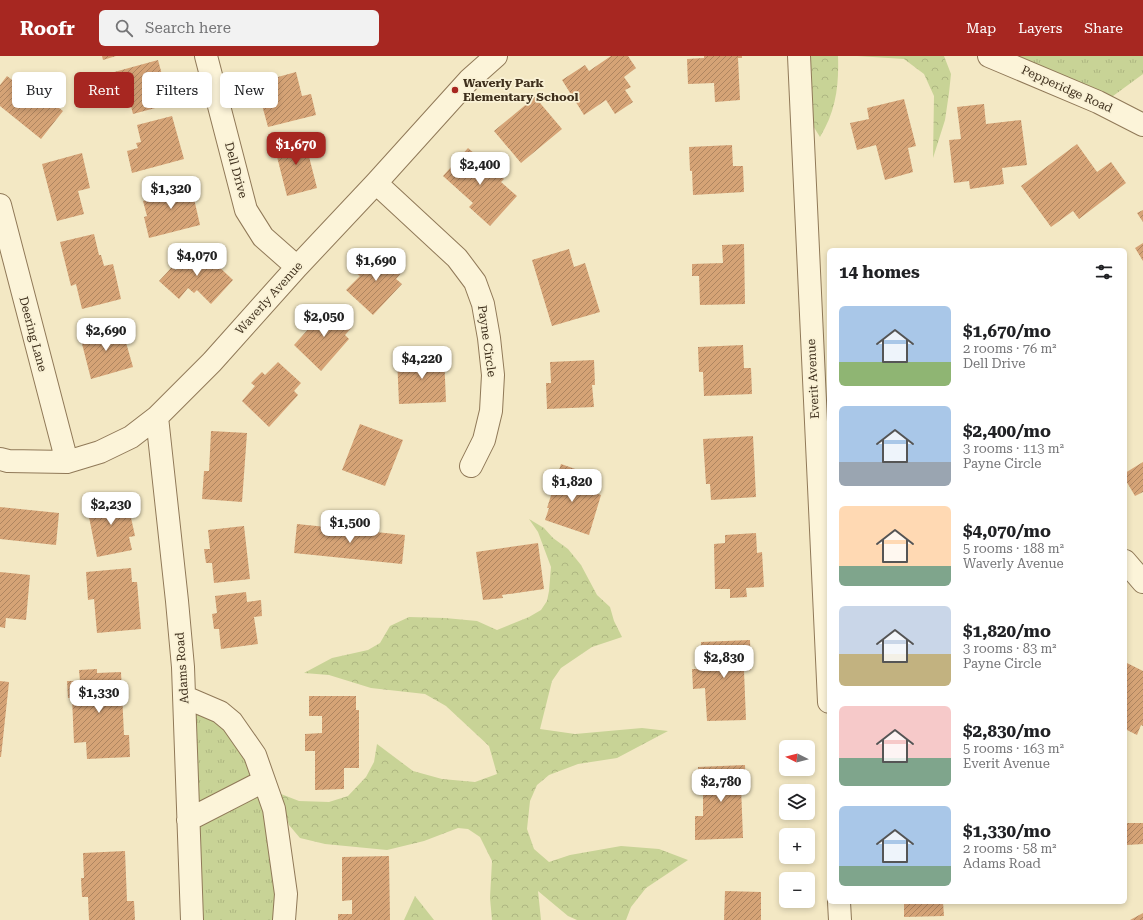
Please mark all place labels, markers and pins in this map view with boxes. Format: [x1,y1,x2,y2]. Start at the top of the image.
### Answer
place label: Waverly Park Elementary School [463,76,578,104]
marker: Waverly Park Elementary School [450,85,460,95]
pin: $1,670 [263,132,329,166]
pin: $2,400 [447,152,513,186]
pin: $1,320 [138,176,204,210]
pin: $4,070 [164,243,230,277]
pin: $1,690 [343,248,409,282]
pin: $2,050 [291,304,357,338]
pin: $2,690 [73,318,139,352]
pin: $4,220 [389,346,455,380]
pin: $1,820 [539,469,605,503]
pin: $2,230 [78,492,144,526]
pin: $1,500 [317,510,383,544]
pin: $2,830 [691,645,757,679]
pin: $1,330 [66,680,132,714]
pin: $2,780 [688,769,754,803]

